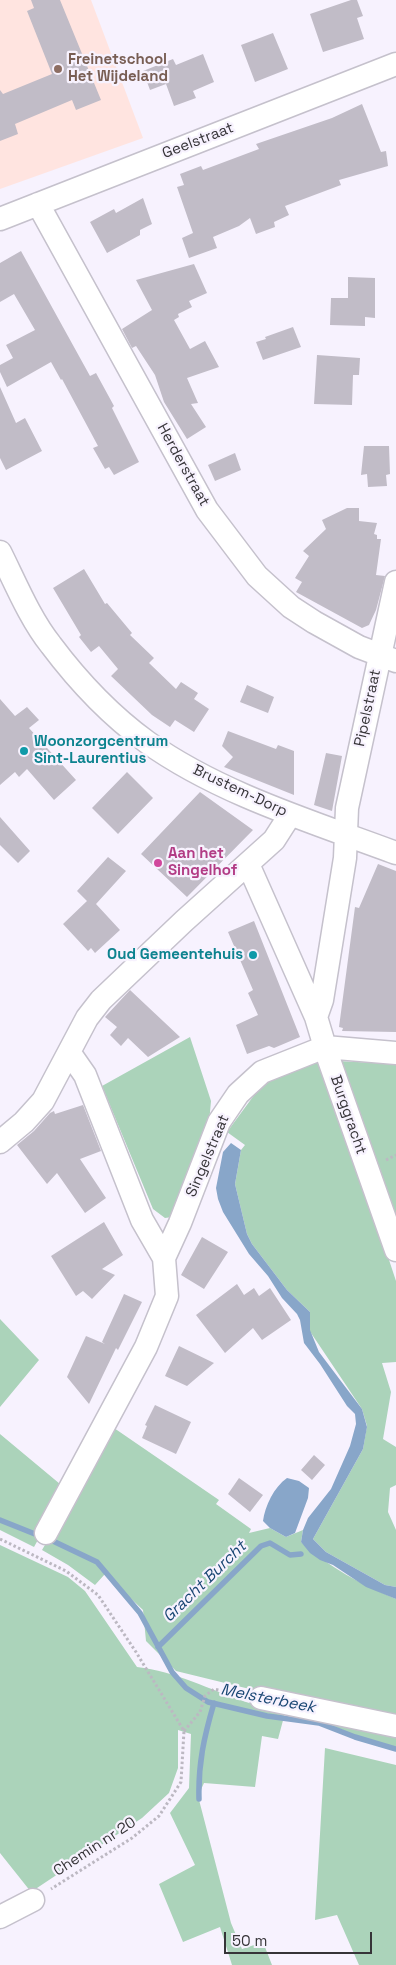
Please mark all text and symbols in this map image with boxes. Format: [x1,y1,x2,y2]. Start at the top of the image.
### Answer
place label: Freinetschool Het Wijdeland [68,51,168,86]
marker: Freinetschool Het Wijdeland [52,63,64,75]
street label: Geelstraat [160,119,236,163]
street label: Herderstraat [153,420,213,510]
street label: Pipelstraat [351,668,385,748]
place label: Woonzorgcentrum Sint-Laurentius [34,733,168,768]
marker: Woonzorgcentrum Sint-Laurentius [18,745,30,757]
street label: Brustem-Dorp [190,761,290,821]
place label: Aan het Singelhof [168,845,237,880]
marker: Aan het Singelhof [152,857,164,869]
place label: Oud Gemeentehuis [107,946,243,964]
marker: Oud Gemeentehuis [247,949,259,961]
street label: Burggracht [326,1073,370,1157]
street label: Singelstraat [183,1112,233,1200]
water label: Gracht Burcht [159,1537,251,1627]
water label: Melsterbeek [219,1680,317,1718]
street label: Chemin nr 20 [50,1814,140,1880]
scale bar [226,1922,374,1954]
text: 50 m [232,1931,267,1950]

